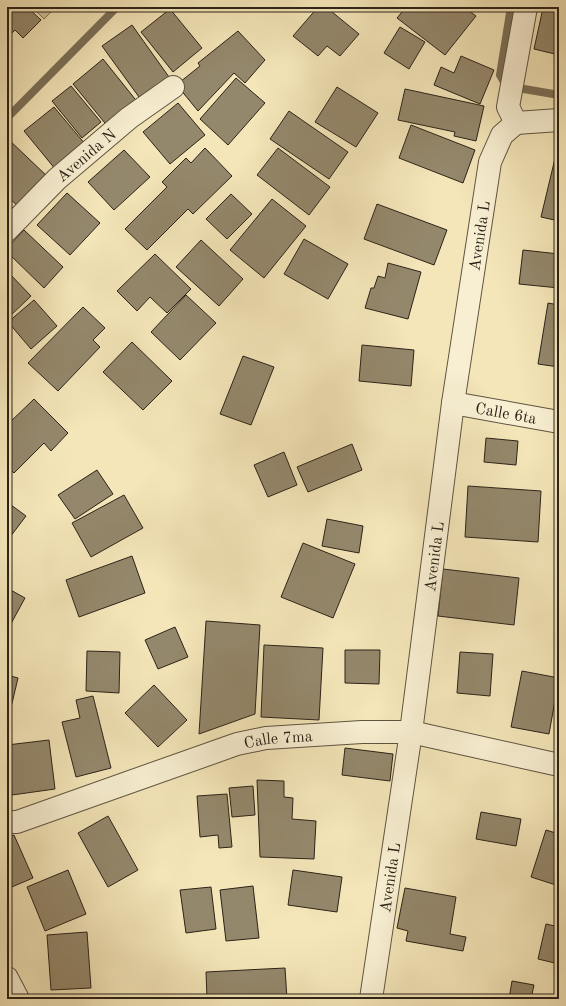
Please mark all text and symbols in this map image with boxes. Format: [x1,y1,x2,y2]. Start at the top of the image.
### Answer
street label: Avenida N [54,127,120,186]
street label: Avenida L [467,200,494,272]
street label: Calle 6ta [474,401,538,428]
street label: Avenida L [423,521,448,593]
street label: Calle 7ma [243,729,313,752]
street label: Avenida L [378,841,404,914]

